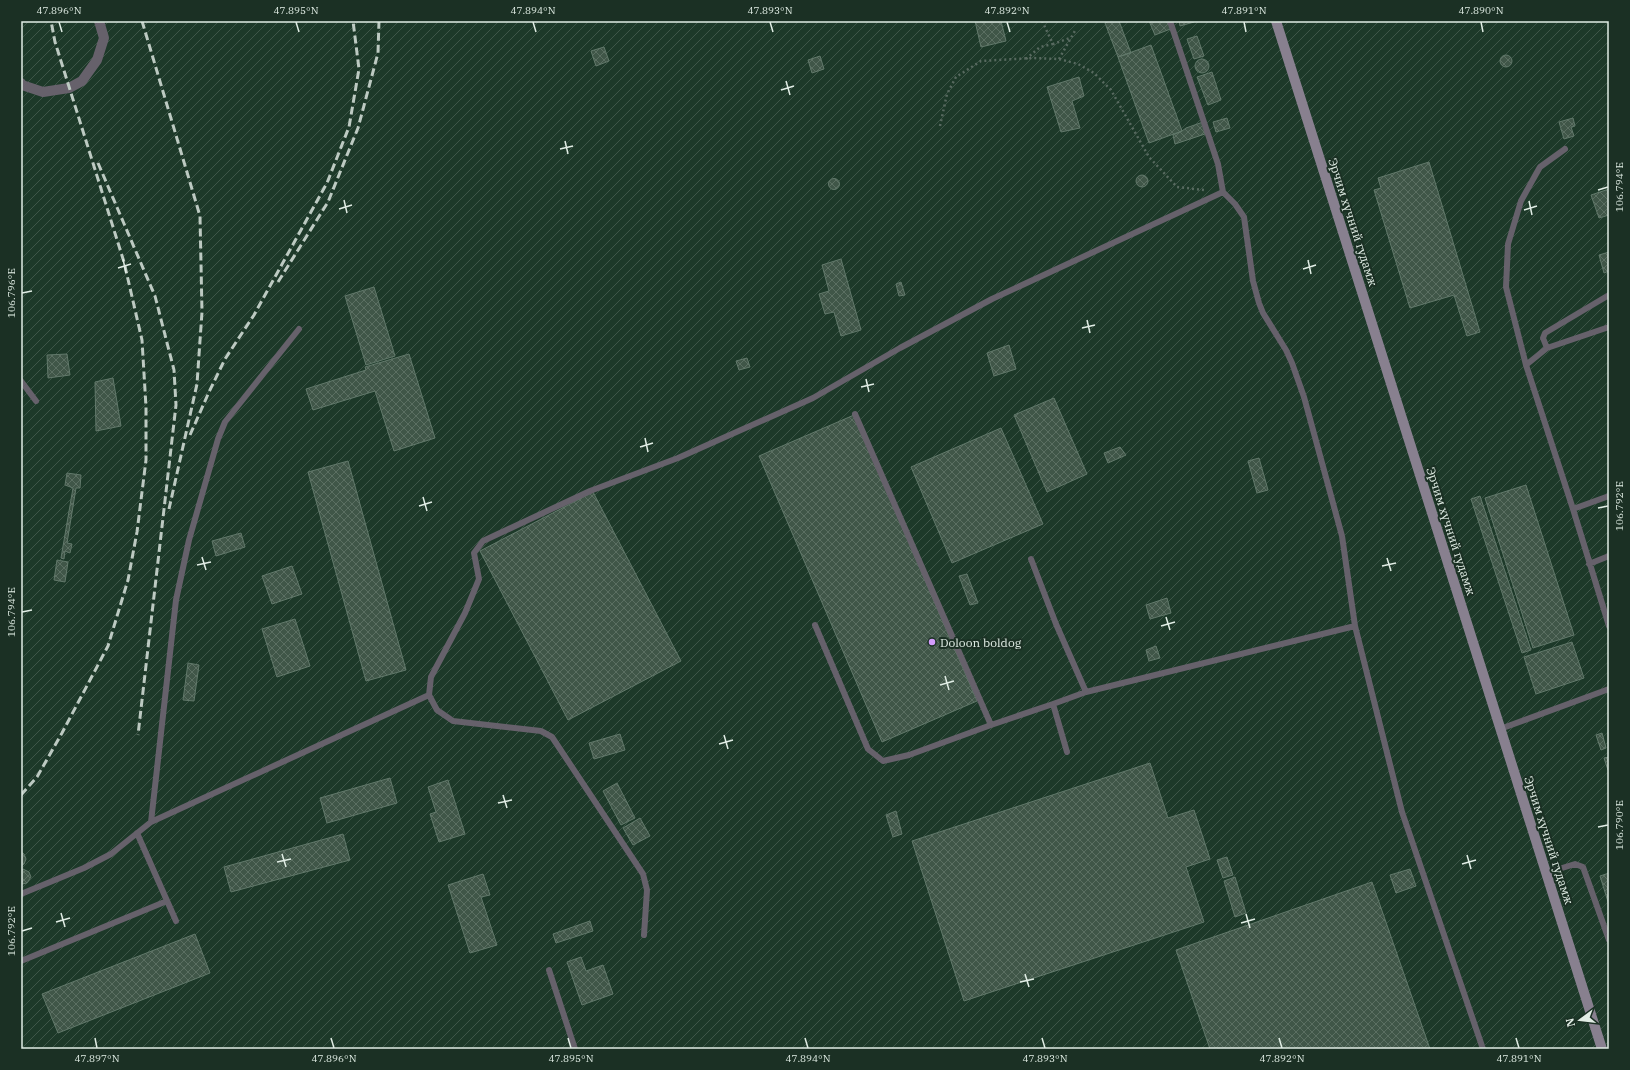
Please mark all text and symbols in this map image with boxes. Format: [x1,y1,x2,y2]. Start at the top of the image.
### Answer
text: 47.896°N [36,4,82,17]
text: 47.895°N [273,4,319,17]
text: 47.894°N [510,4,556,17]
text: 47.893°N [747,4,793,17]
text: 47.892°N [984,4,1030,17]
text: 47.891°N [1221,4,1267,17]
text: 47.890°N [1458,4,1504,17]
street label: Эрчим хүчний гудамж [1325,156,1381,288]
text: 106.794°E [1613,162,1626,212]
text: 106.796°E [5,268,18,318]
street label: Эрчим хүчний гудамж [1423,465,1479,597]
text: 106.792°E [1613,481,1626,531]
text: 106.794°E [5,587,18,637]
place label: Doloon boldog [940,635,1022,650]
marker: Doloon boldog [927,637,937,647]
street label: Эрчим хүчний гудамж [1521,774,1577,906]
text: 106.790°E [1613,800,1626,850]
text: 106.792°E [5,906,18,956]
north arrow [1560,1000,1600,1040]
text: N [1562,1016,1578,1029]
text: 47.897°N [74,1052,120,1065]
text: 47.896°N [311,1052,357,1065]
text: 47.895°N [548,1052,594,1065]
text: 47.894°N [785,1052,831,1065]
text: 47.893°N [1022,1052,1068,1065]
text: 47.892°N [1259,1052,1305,1065]
text: 47.891°N [1496,1052,1542,1065]

